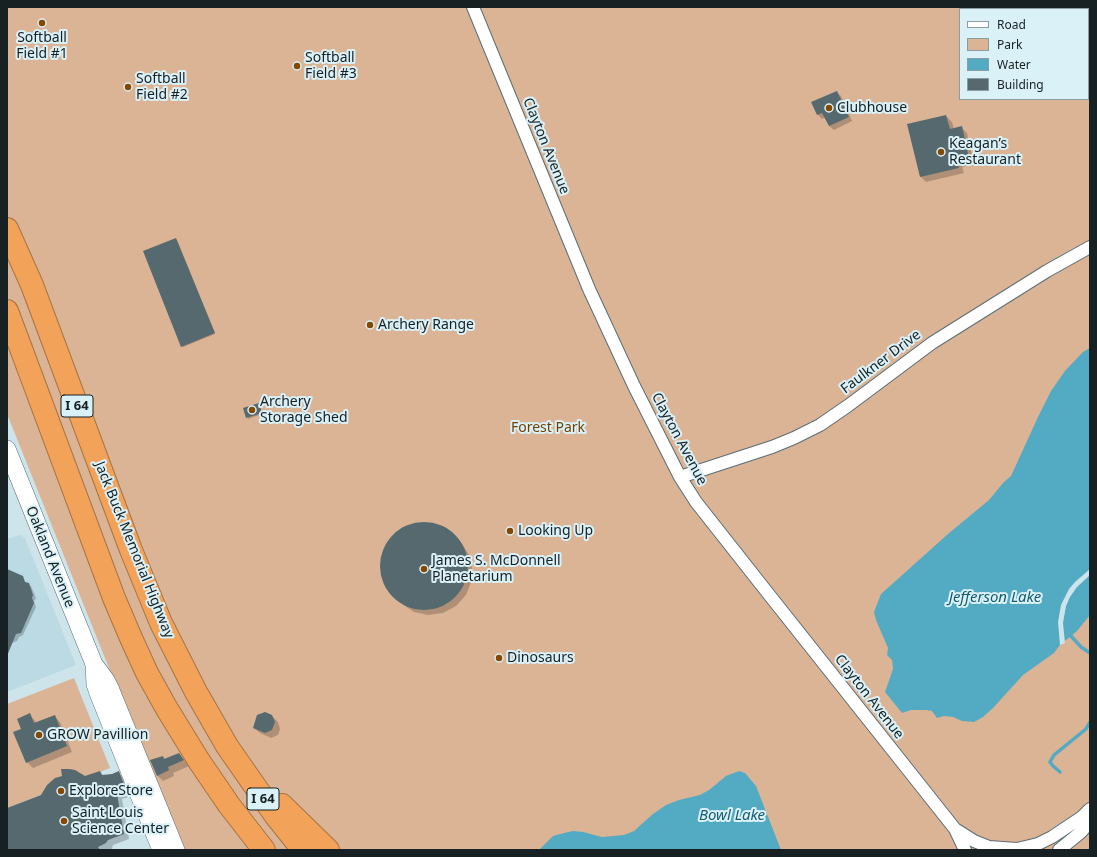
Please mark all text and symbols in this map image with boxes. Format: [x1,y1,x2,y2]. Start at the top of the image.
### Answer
legend [959,8,1089,100]
text: Road [997,16,1026,33]
marker: Softball Field #1 [37,18,47,28]
place label: Softball Field #1 [16,30,68,62]
text: Park [997,36,1022,53]
place label: Softball Field #3 [305,50,357,82]
text: Water [997,56,1031,73]
marker: Softball Field #3 [292,61,302,71]
place label: Softball Field #2 [136,71,188,104]
text: Building [997,76,1044,93]
marker: Softball Field #2 [123,82,133,92]
street label: Clayton Avenue [519,95,573,197]
place label: Clubhouse [837,100,907,116]
marker: Clubhouse [824,103,834,113]
place label: Keagan’s Restaurant [949,136,1021,168]
marker: Keagan’s Restaurant [936,147,946,157]
place label: Archery Range [378,317,474,333]
marker: Archery Range [365,320,375,330]
street label: Faulkner Drive [838,327,924,397]
street label: Clayton Avenue [648,390,710,488]
place label: Archery Storage Shed [260,394,348,426]
road number: I 64 [61,395,93,417]
marker: Archery Storage Shed [247,405,257,415]
park label: Forest Park [511,420,585,436]
street label: Jack Buck Memorial Highway [91,459,177,641]
street label: Oakland Avenue [22,504,78,610]
place label: Looking Up [518,523,593,539]
marker: Looking Up [505,526,515,536]
place label: James S. McDonnell Planetarium [432,553,561,586]
marker: James S. McDonnell Planetarium [419,564,429,574]
water label: Jefferson Lake [949,589,1041,607]
place label: Dinosaurs [507,650,574,666]
street label: Clayton Avenue [831,651,907,743]
marker: Dinosaurs [494,653,504,663]
place label: GROW Pavillion [47,727,148,743]
marker: GROW Pavillion [34,730,44,740]
place label: ExploreStore [69,783,153,799]
marker: ExploreStore [56,786,66,796]
road number: I 64 [247,788,279,810]
place label: Saint Louis Science Center [72,805,169,838]
water label: Bowl Lake [699,807,765,825]
marker: Saint Louis Science Center [59,816,69,826]

